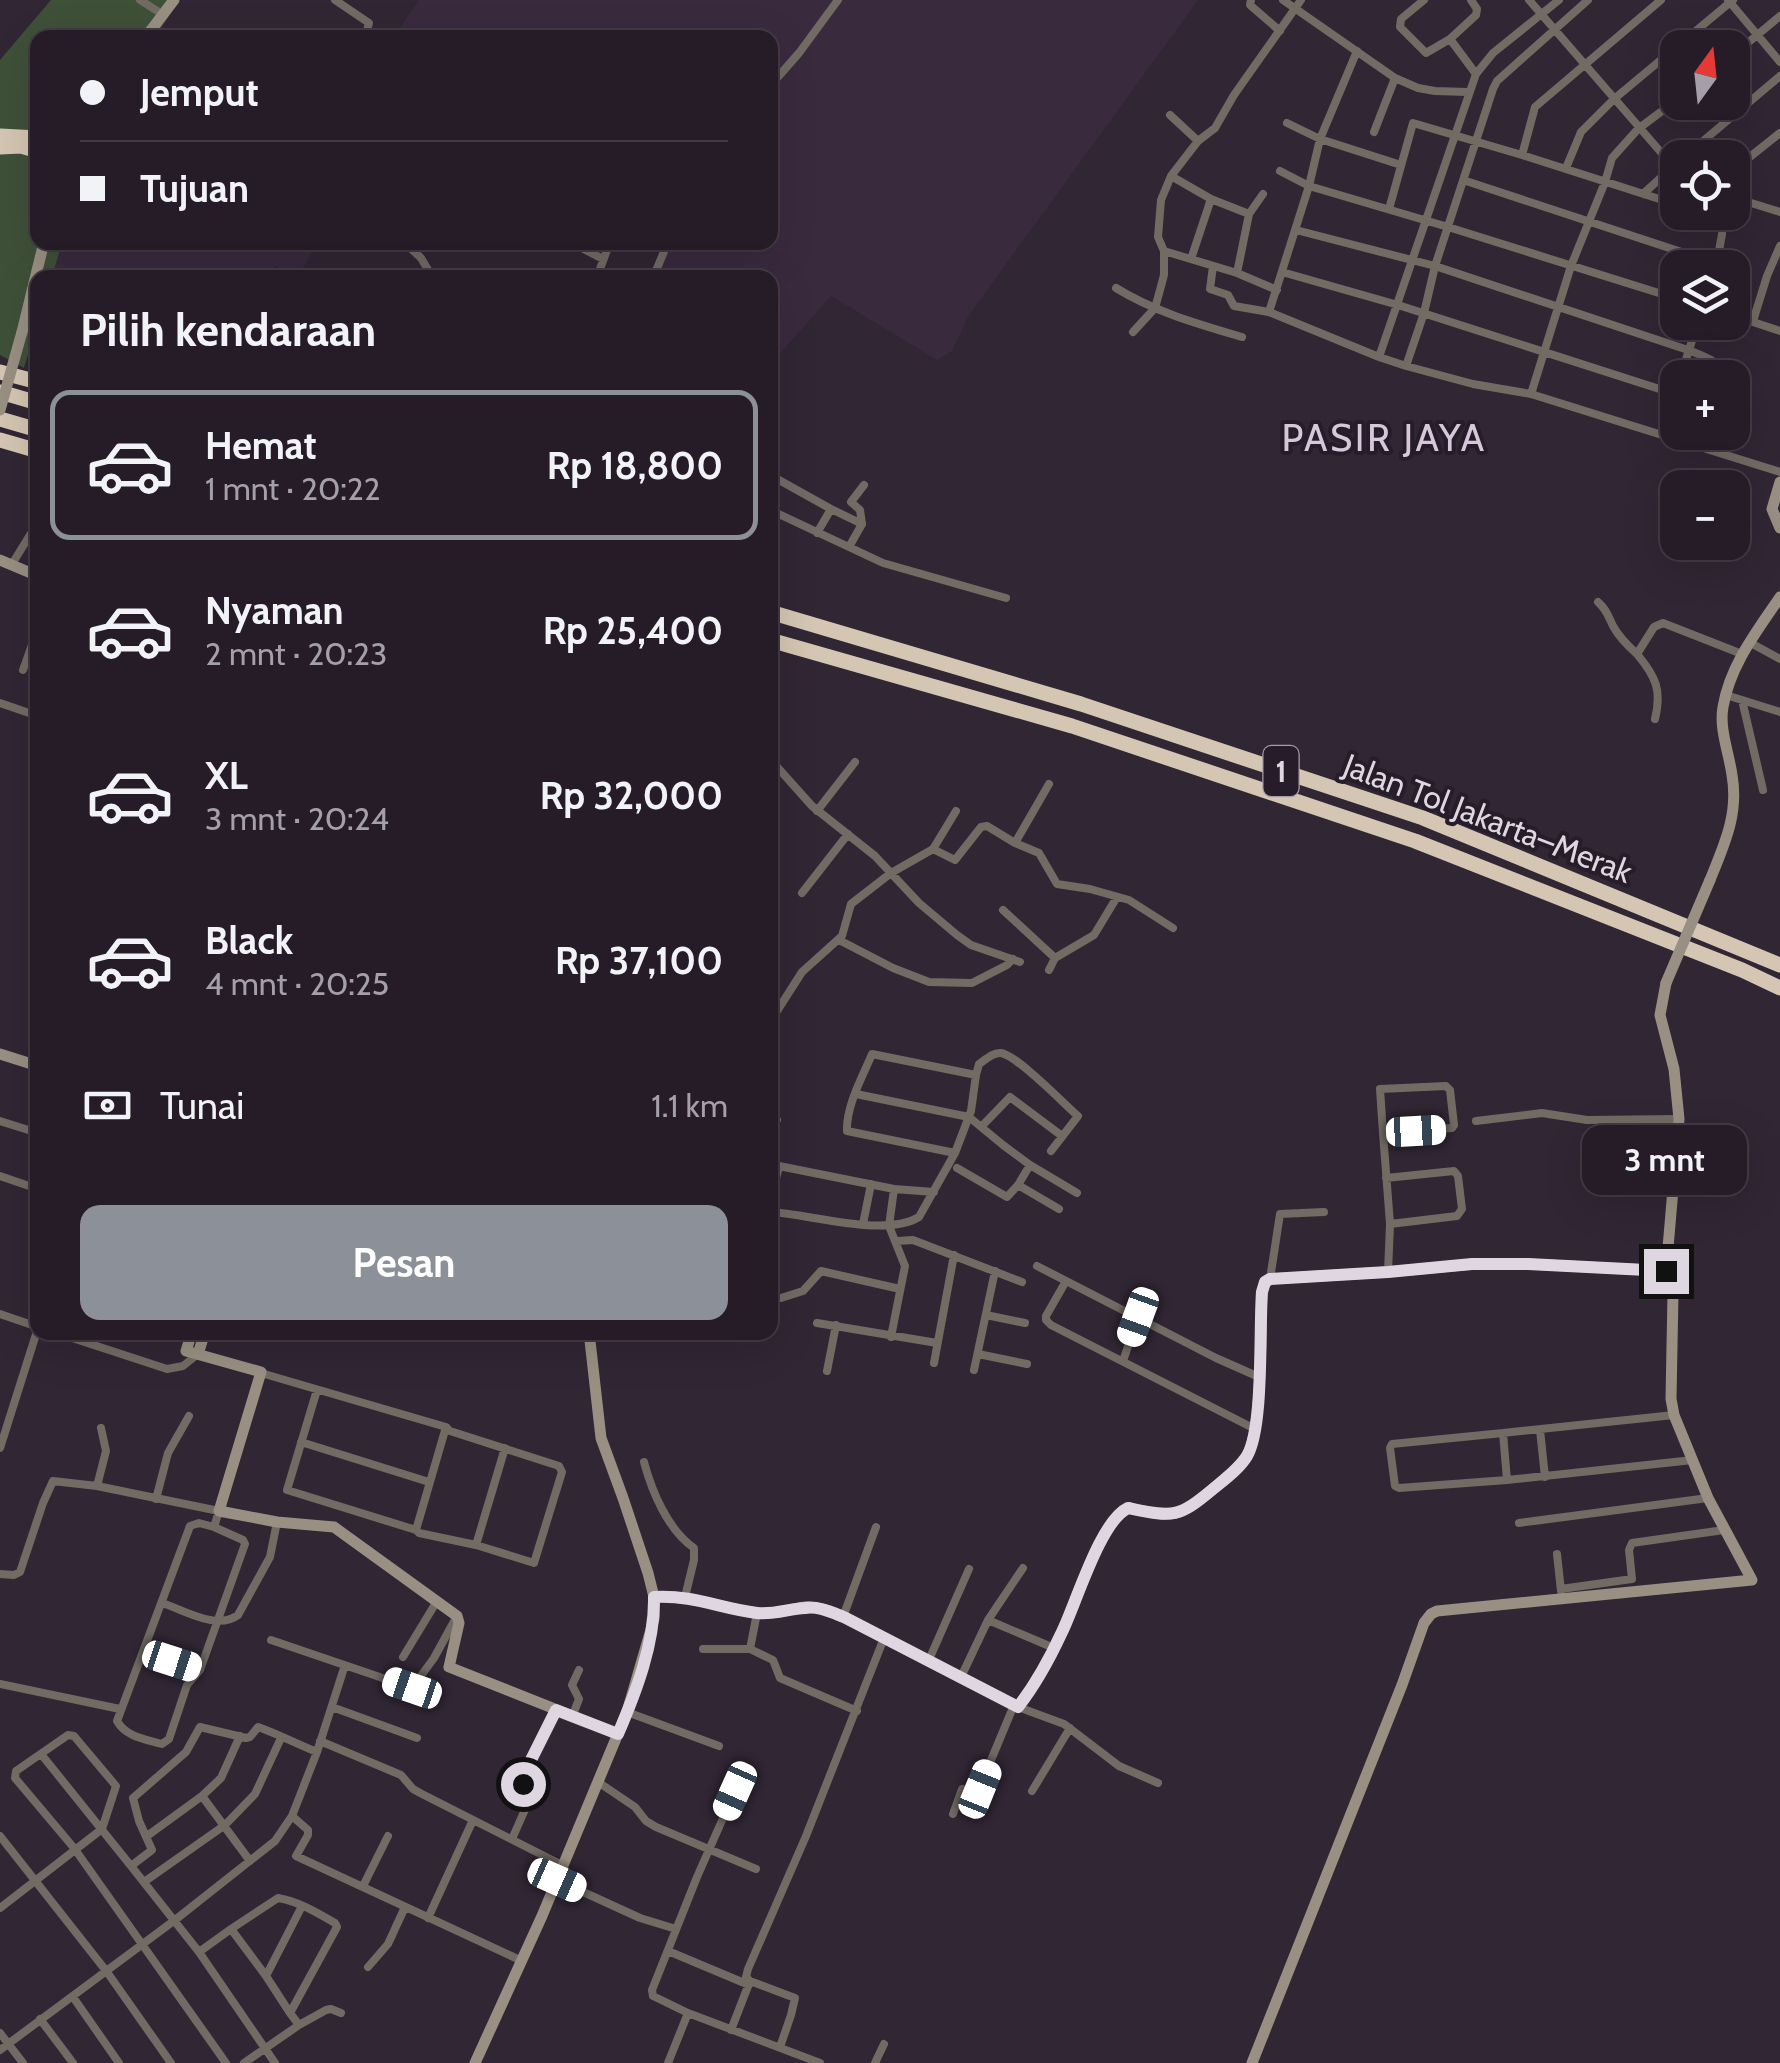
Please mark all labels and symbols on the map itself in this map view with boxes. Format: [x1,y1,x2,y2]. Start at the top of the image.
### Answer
north arrow [1660,30,1750,120]
district label: PASIR JAYA [1281,414,1487,461]
street label: Jalan Tol Jakarta–Merak [1337,745,1638,891]
road number: 1 [1264,746,1298,796]
car [1385,1114,1447,1148]
callout: 3 mnt [1584,1126,1748,1196]
route end [1644,1249,1689,1294]
car [1114,1284,1162,1350]
car [139,1637,205,1685]
car [379,1664,445,1712]
car [955,1756,1005,1822]
car [709,1757,761,1825]
route start [501,1762,546,1807]
car [523,1854,591,1906]

